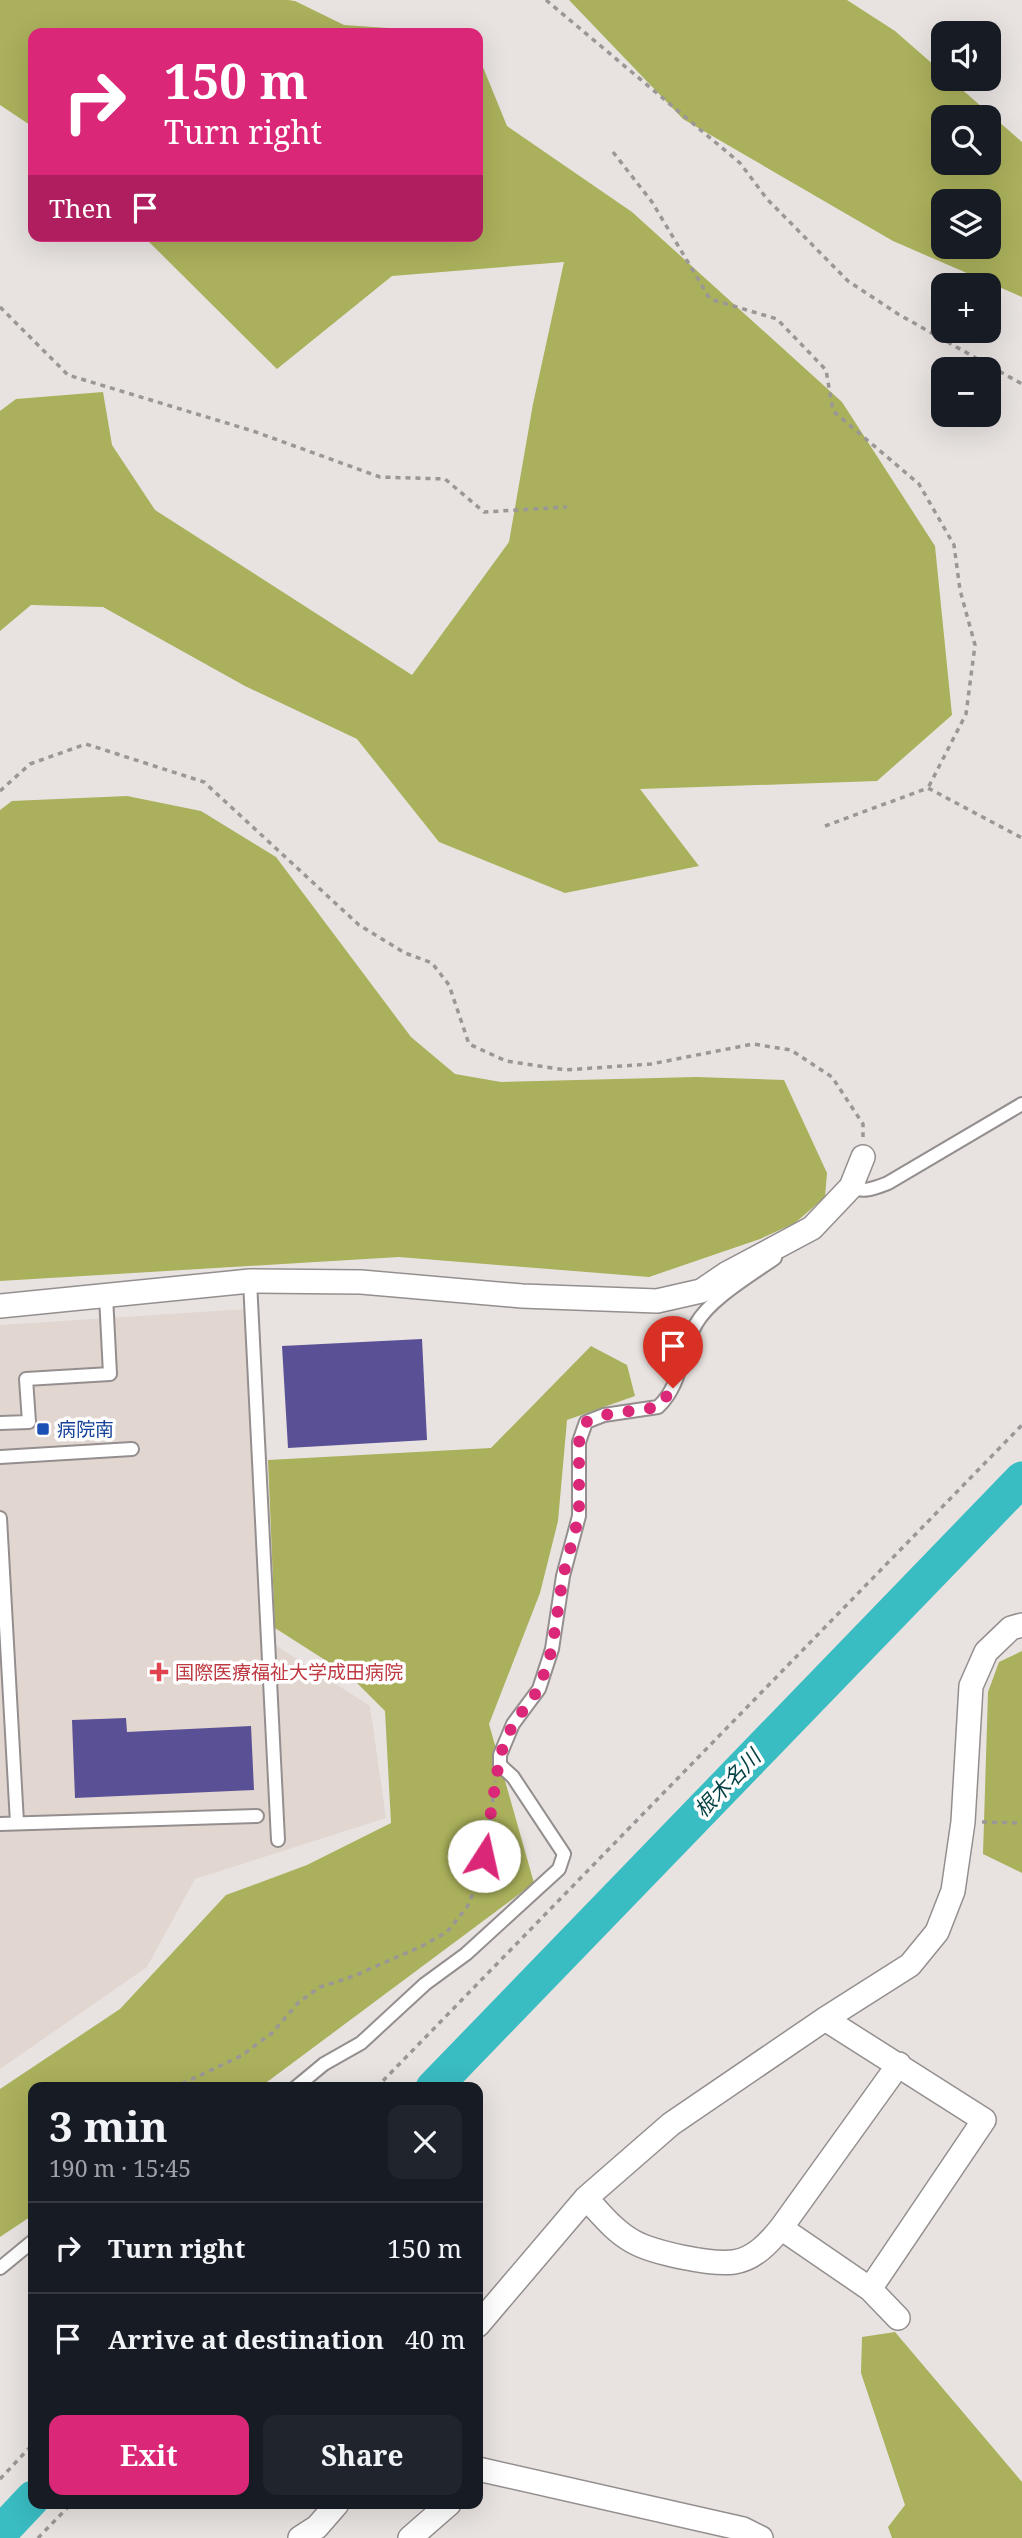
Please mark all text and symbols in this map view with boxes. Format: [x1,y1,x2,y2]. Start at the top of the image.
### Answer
map controls [931,21,1001,427]
button: sound [931,21,1001,91]
text: 150 m [164,47,308,113]
icon: right [49,56,140,147]
button: search [931,105,1001,175]
text: Turn right [164,110,322,153]
icon: arrive [126,189,164,227]
button: layers [931,189,1001,259]
text: Then [49,190,112,226]
button: + [931,273,1001,343]
button: − [931,357,1001,427]
pin [643,1316,703,1388]
icon: arrive [654,1327,692,1365]
place label: 病院南 [57,1416,114,1442]
marker: 病院南 [35,1421,51,1437]
place label: 国際医療福祉大学成田病院 [175,1659,403,1685]
marker: 国際医療福祉大学成田病院 [149,1662,169,1682]
water label: 根木名川 [688,1742,768,1823]
position arrow [447,1819,521,1893]
text: 3 min [49,2097,168,2154]
button: close [388,2105,462,2179]
text: 190 m · 15:45 [49,2152,191,2184]
icon: right [49,2229,87,2267]
text: Turn right [108,2230,245,2266]
text: 150 m [387,2230,462,2266]
icon: arrive [49,2320,87,2358]
text: Arrive at destination [108,2321,384,2357]
text: 40 m [405,2321,465,2357]
button: Exit [49,2415,249,2495]
button: Share [263,2415,462,2495]

